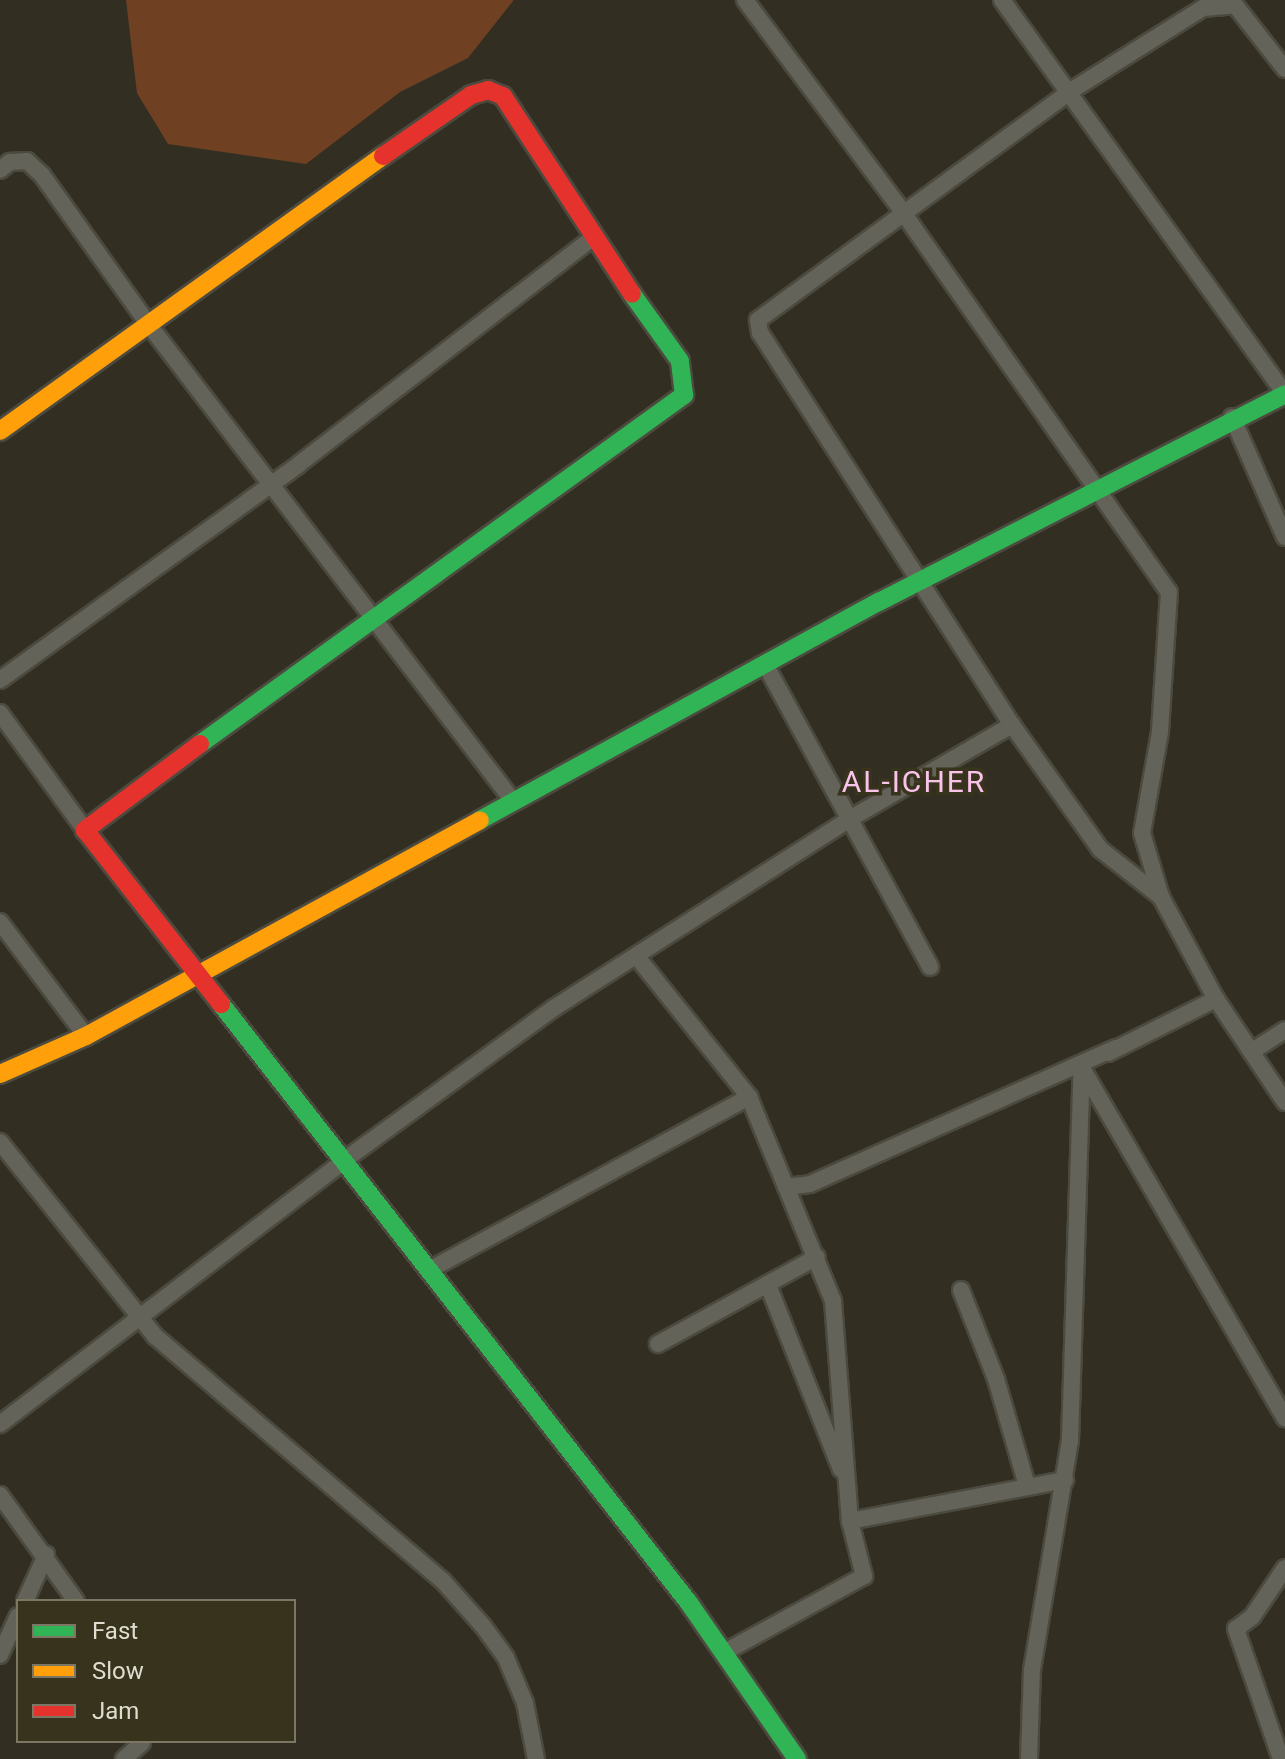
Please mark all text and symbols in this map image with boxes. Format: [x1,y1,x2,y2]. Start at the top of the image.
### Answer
district label: AL-ICHER [842,764,986,800]
legend [16,1599,296,1743]
text: Fast [92,1617,138,1645]
text: Slow [92,1657,144,1685]
text: Jam [92,1697,139,1725]

